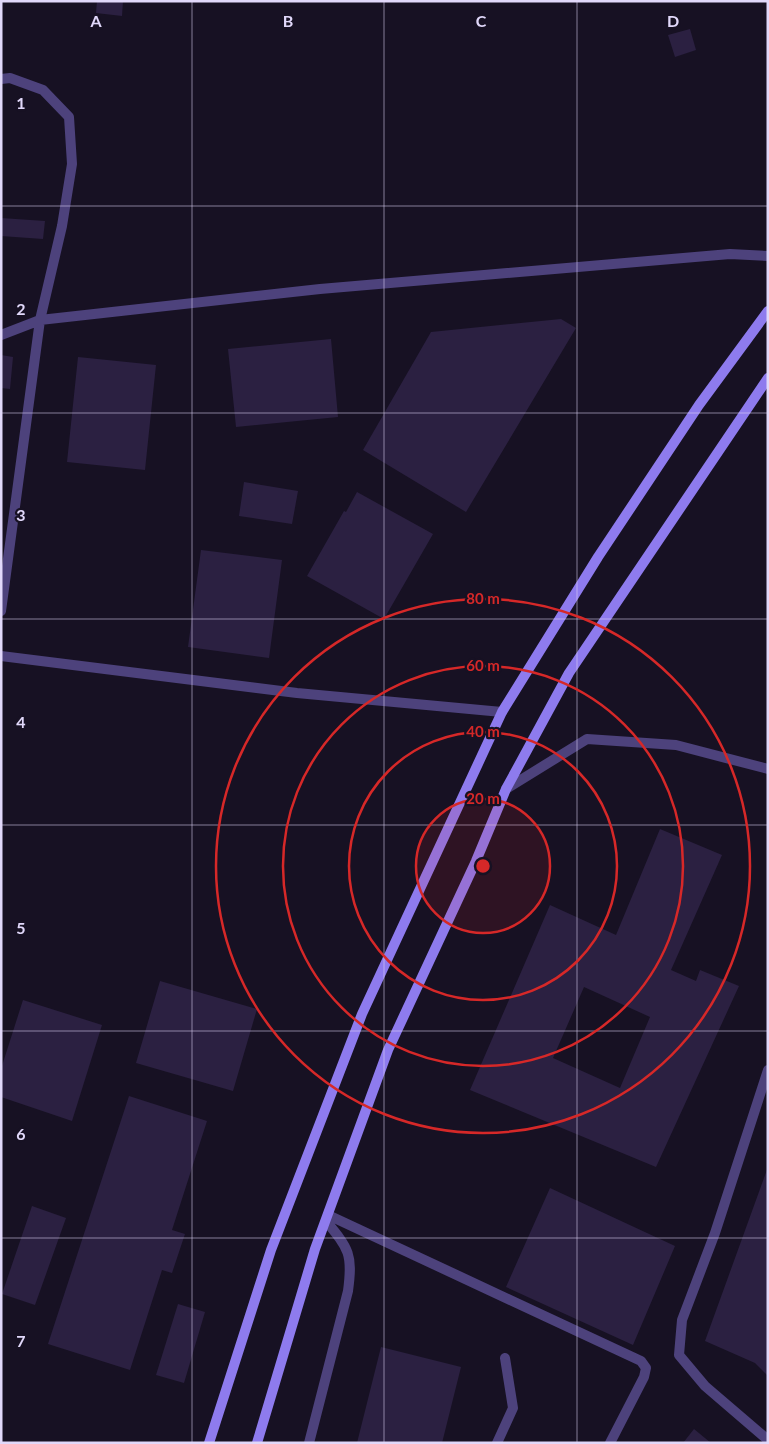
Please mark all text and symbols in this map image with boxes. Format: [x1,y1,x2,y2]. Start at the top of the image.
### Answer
text: A [89,11,102,30]
text: B [283,11,293,30]
text: C [476,11,487,30]
text: D [667,11,679,30]
text: 1 [16,93,26,112]
text: 2 [16,299,26,318]
text: 3 [16,505,26,524]
text: 80 m [466,589,500,607]
text: 60 m [466,656,500,674]
text: 4 [16,712,26,731]
text: 40 m [466,722,500,740]
text: 20 m [466,789,500,807]
centre of rings [474,857,492,875]
text: 5 [16,918,26,937]
text: 6 [16,1124,26,1143]
text: 7 [16,1331,26,1350]

